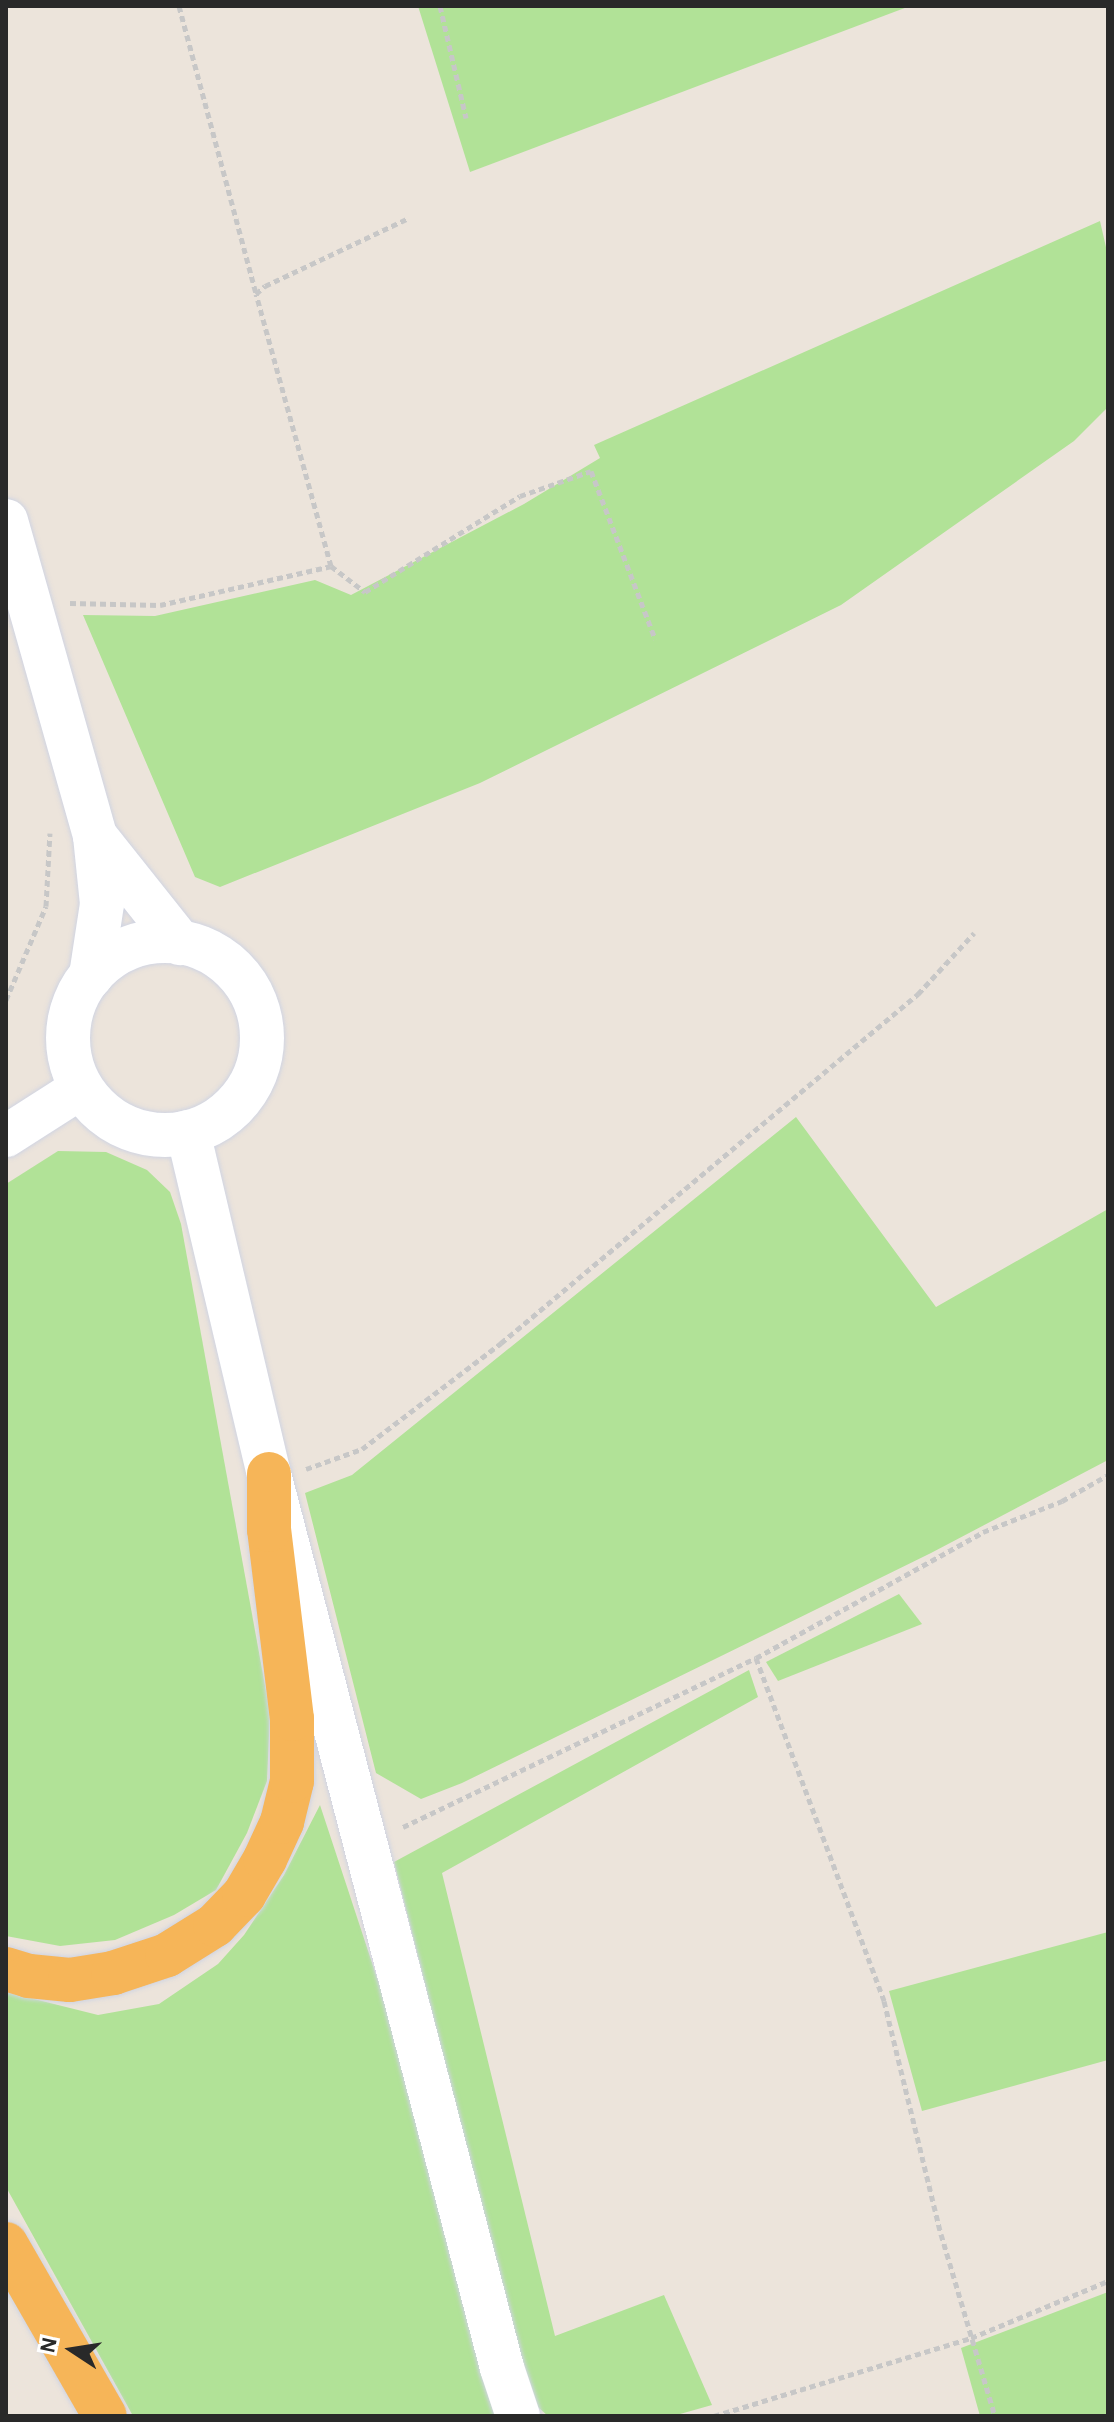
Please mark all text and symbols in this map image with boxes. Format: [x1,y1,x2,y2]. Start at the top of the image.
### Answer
north arrow [32,2310,112,2390]
text: N [36,2335,61,2355]

